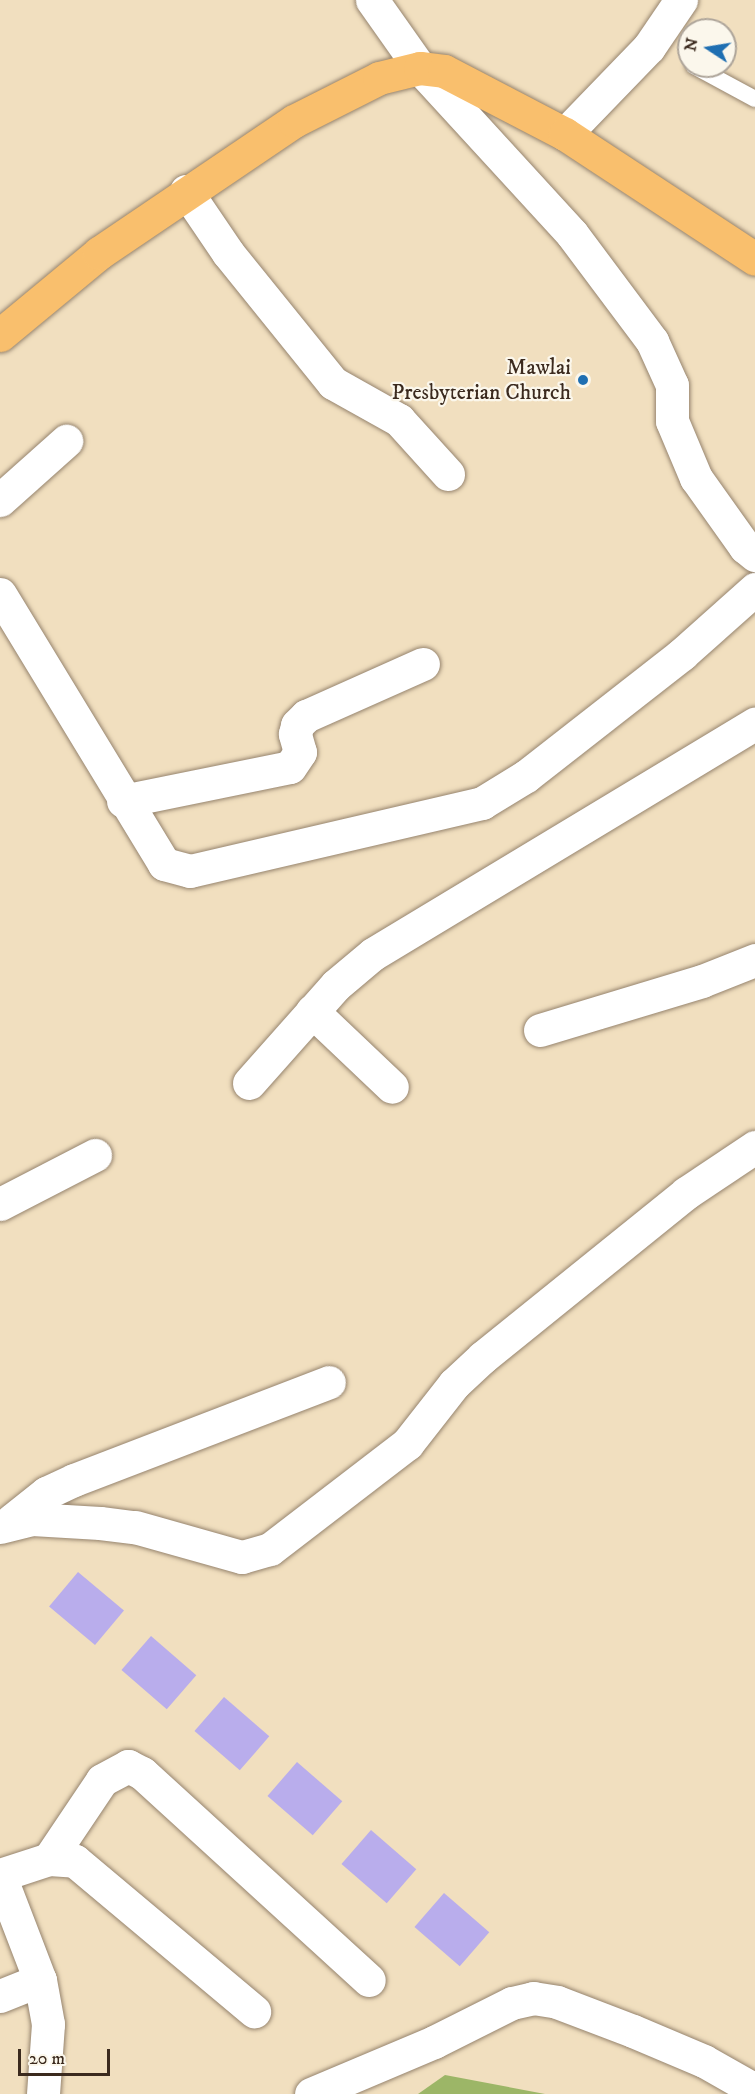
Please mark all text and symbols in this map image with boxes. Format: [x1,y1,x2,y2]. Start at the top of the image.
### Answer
north arrow [677,18,737,78]
text: N [680,36,702,53]
place label: Mawlai Presbyterian Church [391,354,571,406]
marker: Mawlai Presbyterian Church [576,373,590,387]
scale bar [21,2037,112,2075]
text: 20 m [29,2048,65,2070]

